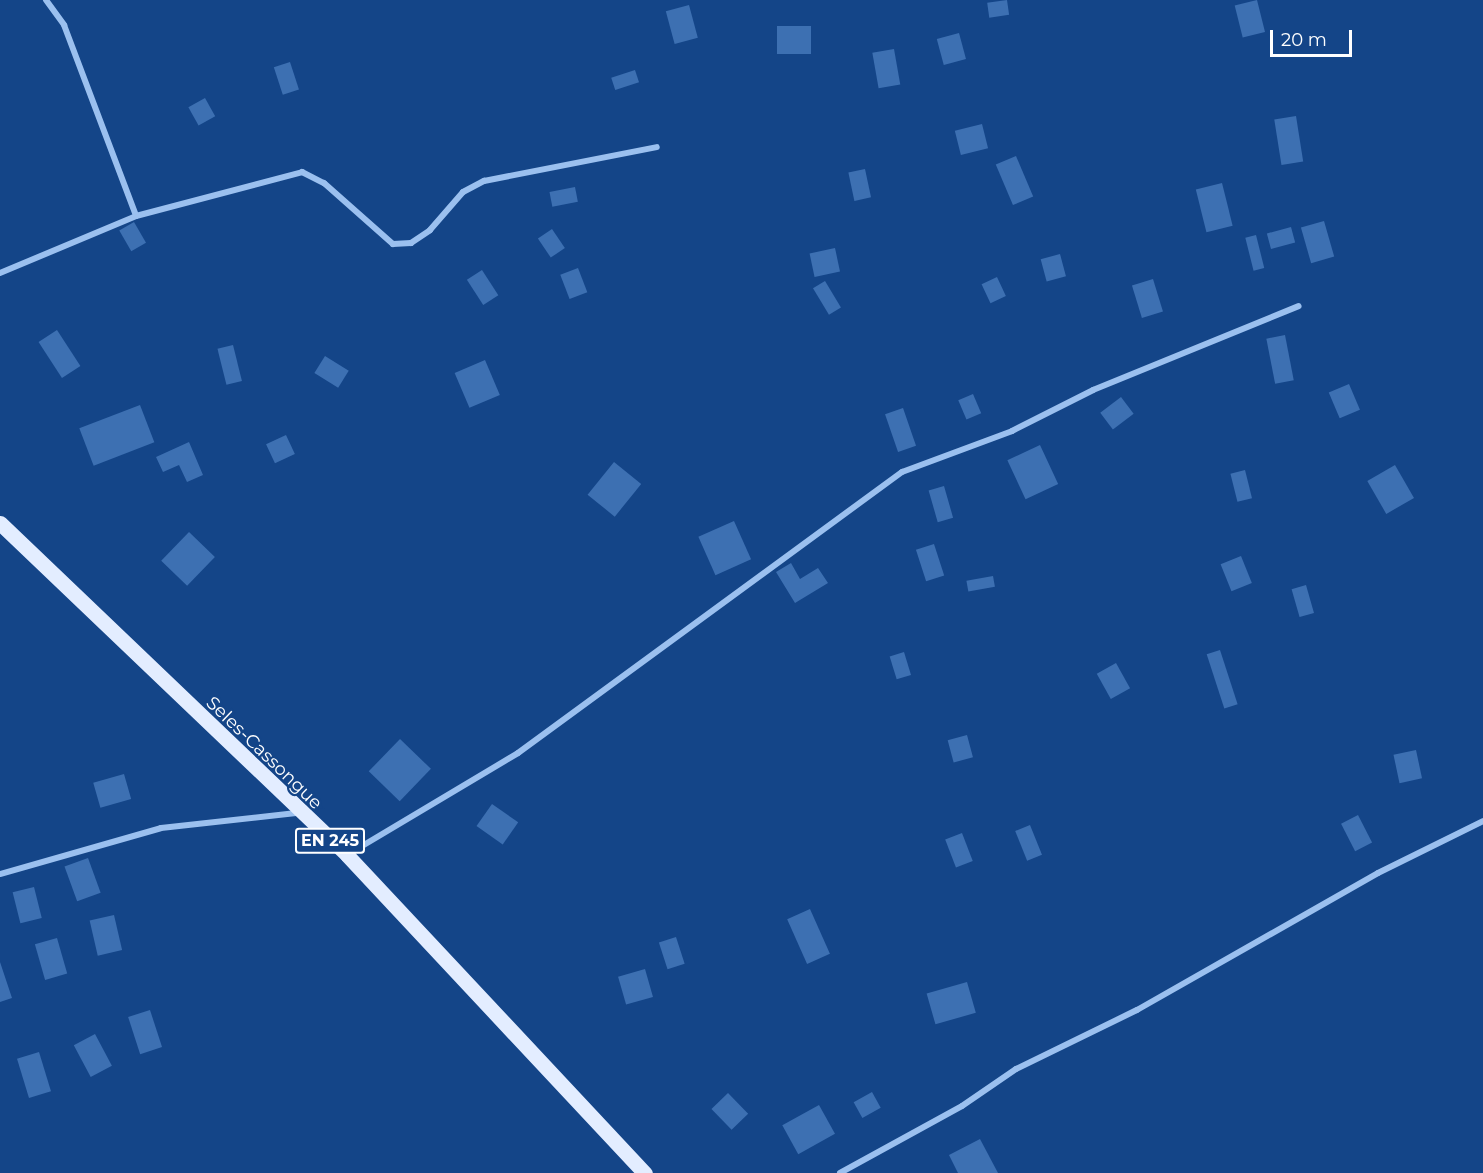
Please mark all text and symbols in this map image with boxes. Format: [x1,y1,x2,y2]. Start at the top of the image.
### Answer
scale bar [1273,18,1356,56]
text: 20 m [1281,29,1327,51]
street label: Seles-Cassongue [201,692,327,814]
road number: EN 245 [294,828,366,854]

